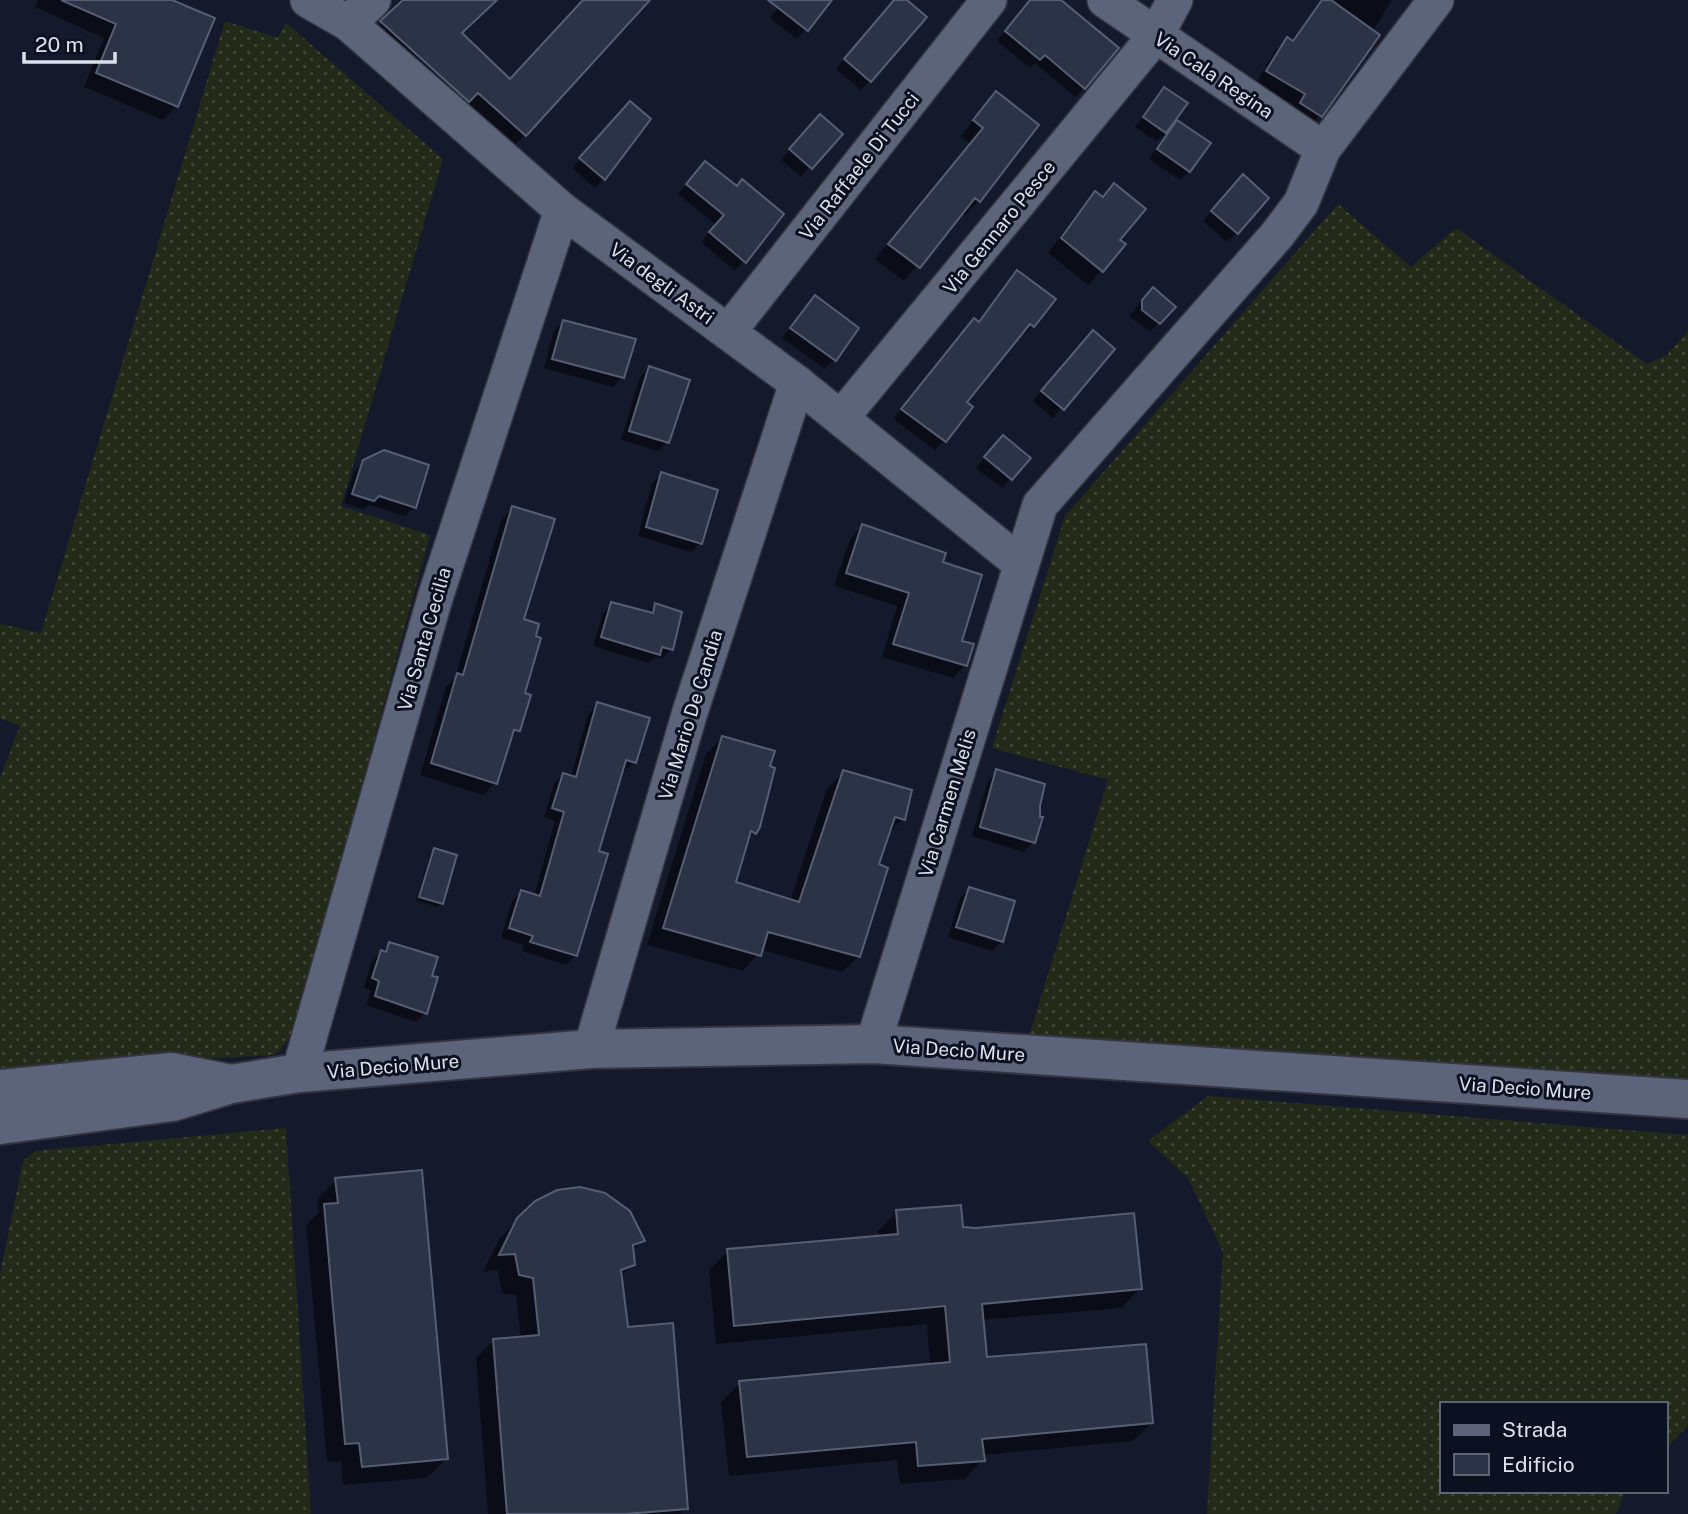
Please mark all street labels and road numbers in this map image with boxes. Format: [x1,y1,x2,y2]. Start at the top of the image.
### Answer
street label: Via Cala Regina [1151,27,1277,123]
street label: Via Raffaele Di Tucci [795,88,923,244]
street label: Via Gennaro Pesce [938,156,1060,298]
street label: Via degli Astri [606,238,718,328]
street label: Via Santa Cecilia [393,565,455,713]
street label: Via Mario De Candia [654,627,726,803]
street label: Via Carmen Melis [914,726,980,880]
street label: Via Decio Mure [892,1034,1026,1066]
street label: Via Decio Mure [326,1049,460,1083]
street label: Via Decio Mure [1458,1072,1592,1104]

